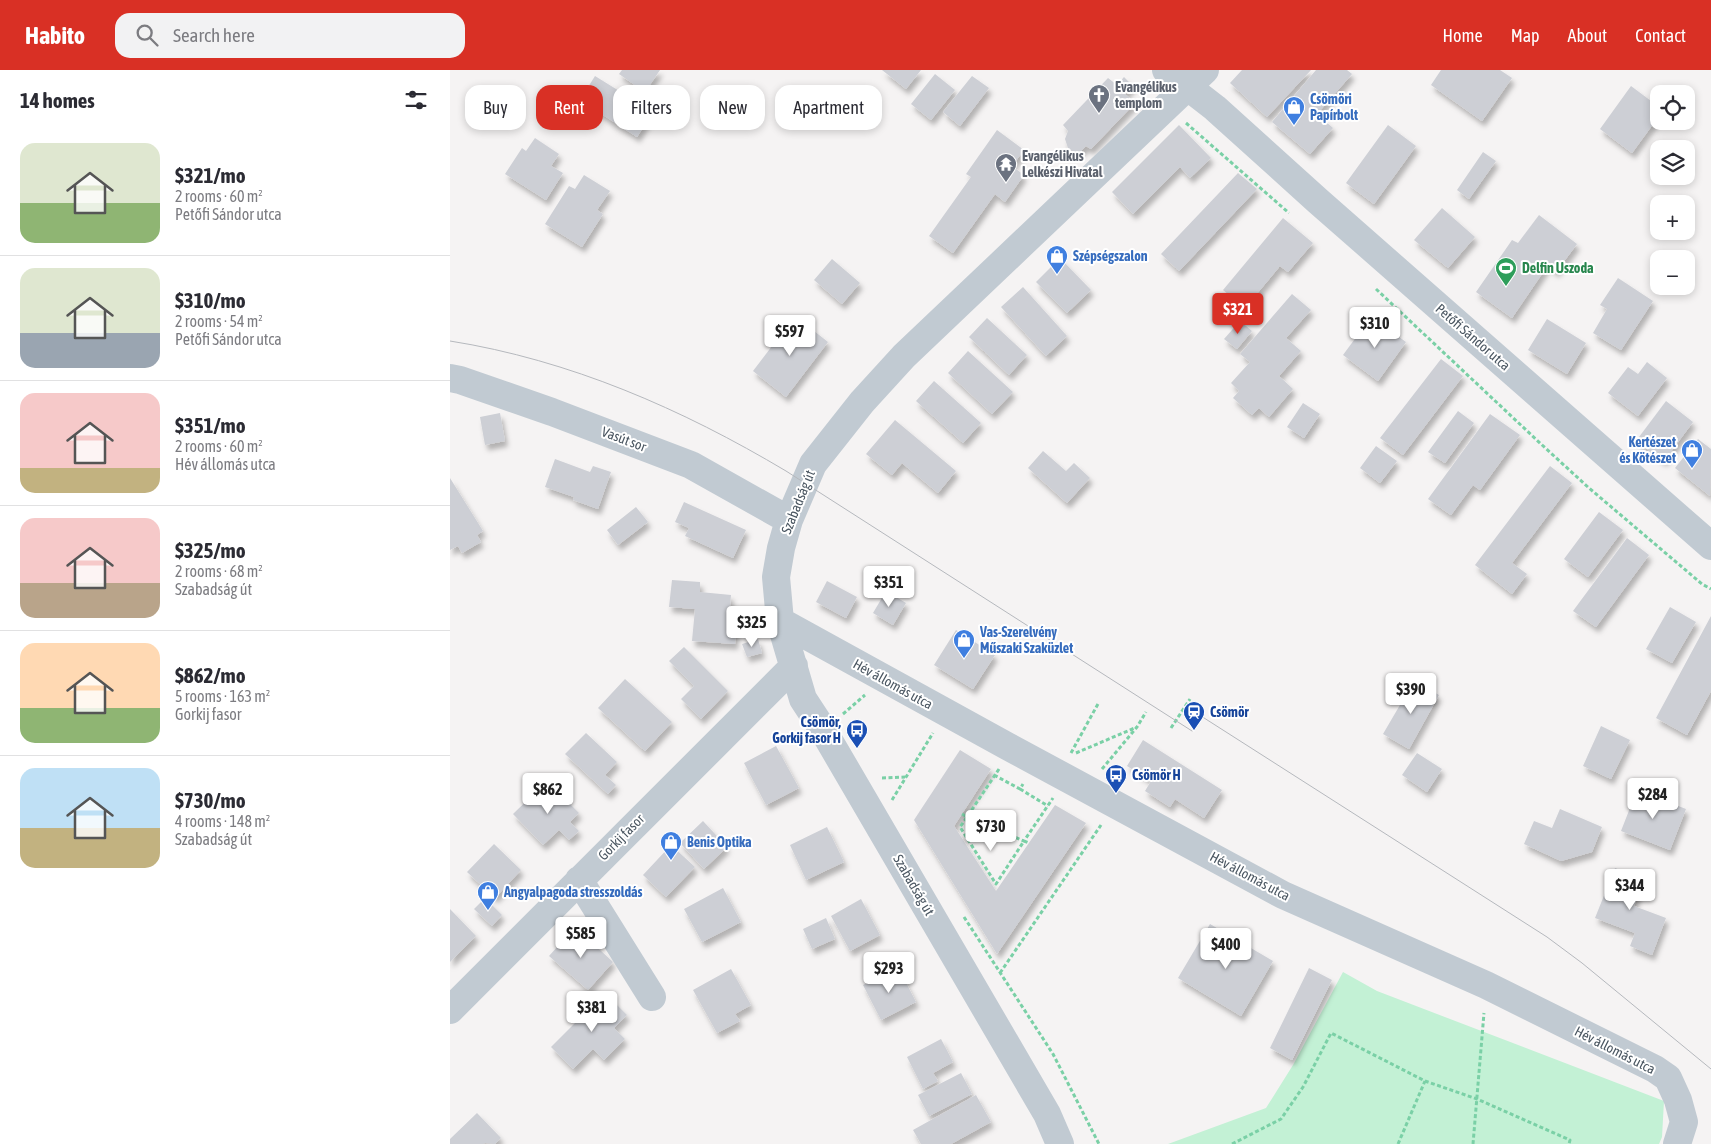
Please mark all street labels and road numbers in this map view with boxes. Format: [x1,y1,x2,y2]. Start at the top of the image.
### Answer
street label: Petőfi Sándor utca [1433,300,1513,374]
street label: Vasút sor [600,423,649,455]
street label: Szabadság út [778,468,818,536]
street label: Hév állomás utca [851,656,935,712]
street label: Gorkij fasor [595,810,648,863]
street label: Hév állomás utca [1207,848,1293,904]
street label: Szabadság út [890,852,938,918]
street label: Hév állomás utca [1572,1023,1658,1077]

